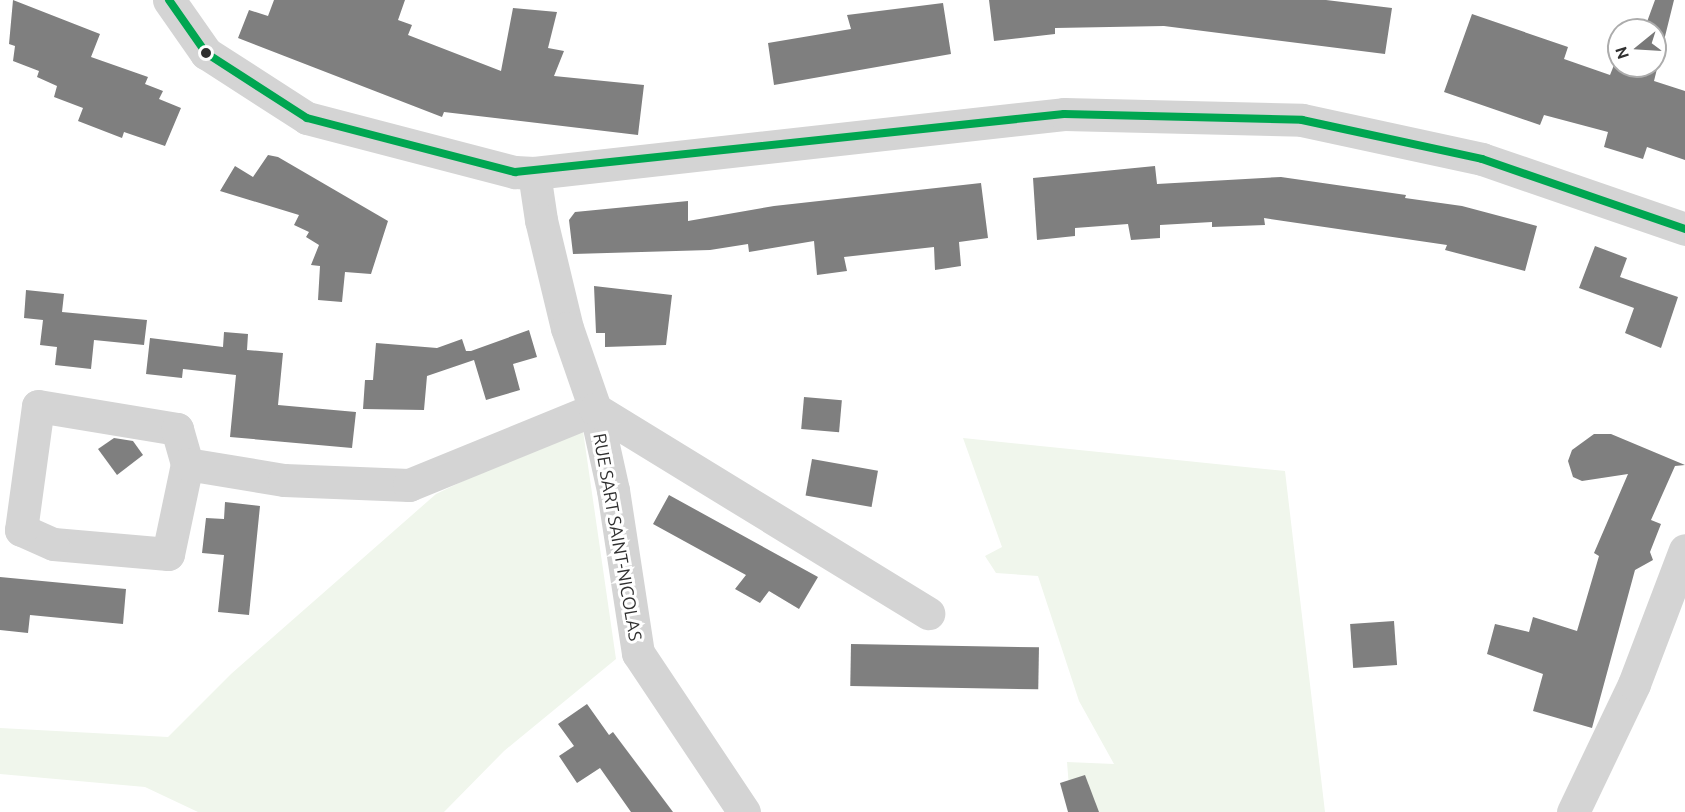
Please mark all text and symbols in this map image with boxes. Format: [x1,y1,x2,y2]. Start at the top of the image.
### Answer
north arrow [1607,18,1667,78]
text: N [1611,44,1632,61]
unlabelled marker [200,47,212,59]
street label: RUE SART SAINT-NICOLAS [589,431,647,643]

